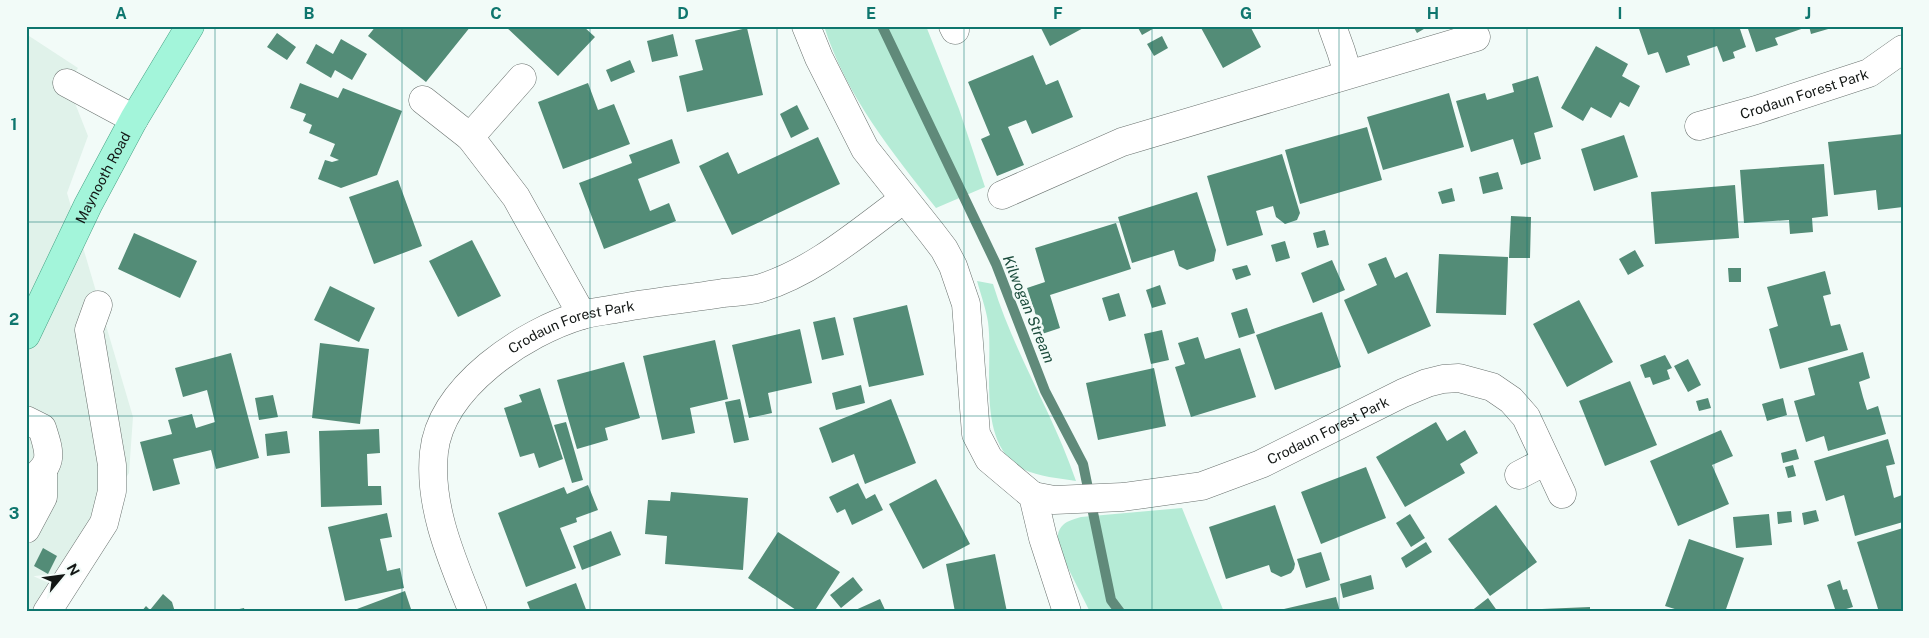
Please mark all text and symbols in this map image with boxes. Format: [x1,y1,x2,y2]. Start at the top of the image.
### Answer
text: A [115,4,127,23]
text: B [304,4,315,23]
text: C [490,4,502,23]
text: D [677,4,689,23]
text: E [866,4,876,23]
text: F [1053,4,1063,23]
text: G [1240,4,1252,23]
text: H [1427,4,1439,23]
text: I [1618,4,1622,23]
text: J [1805,4,1811,23]
street label: Crodaun Forest Park [1738,66,1870,122]
text: 1 [11,115,17,134]
street label: Maynooth Road [72,129,134,226]
water label: Kilwogan Stream [1000,253,1058,365]
street label: Crodaun Forest Park [505,298,636,357]
text: 2 [9,310,19,329]
street label: Crodaun Forest Park [1265,393,1391,468]
text: 3 [9,504,19,523]
north arrow [38,550,88,600]
text: N [64,561,83,578]

